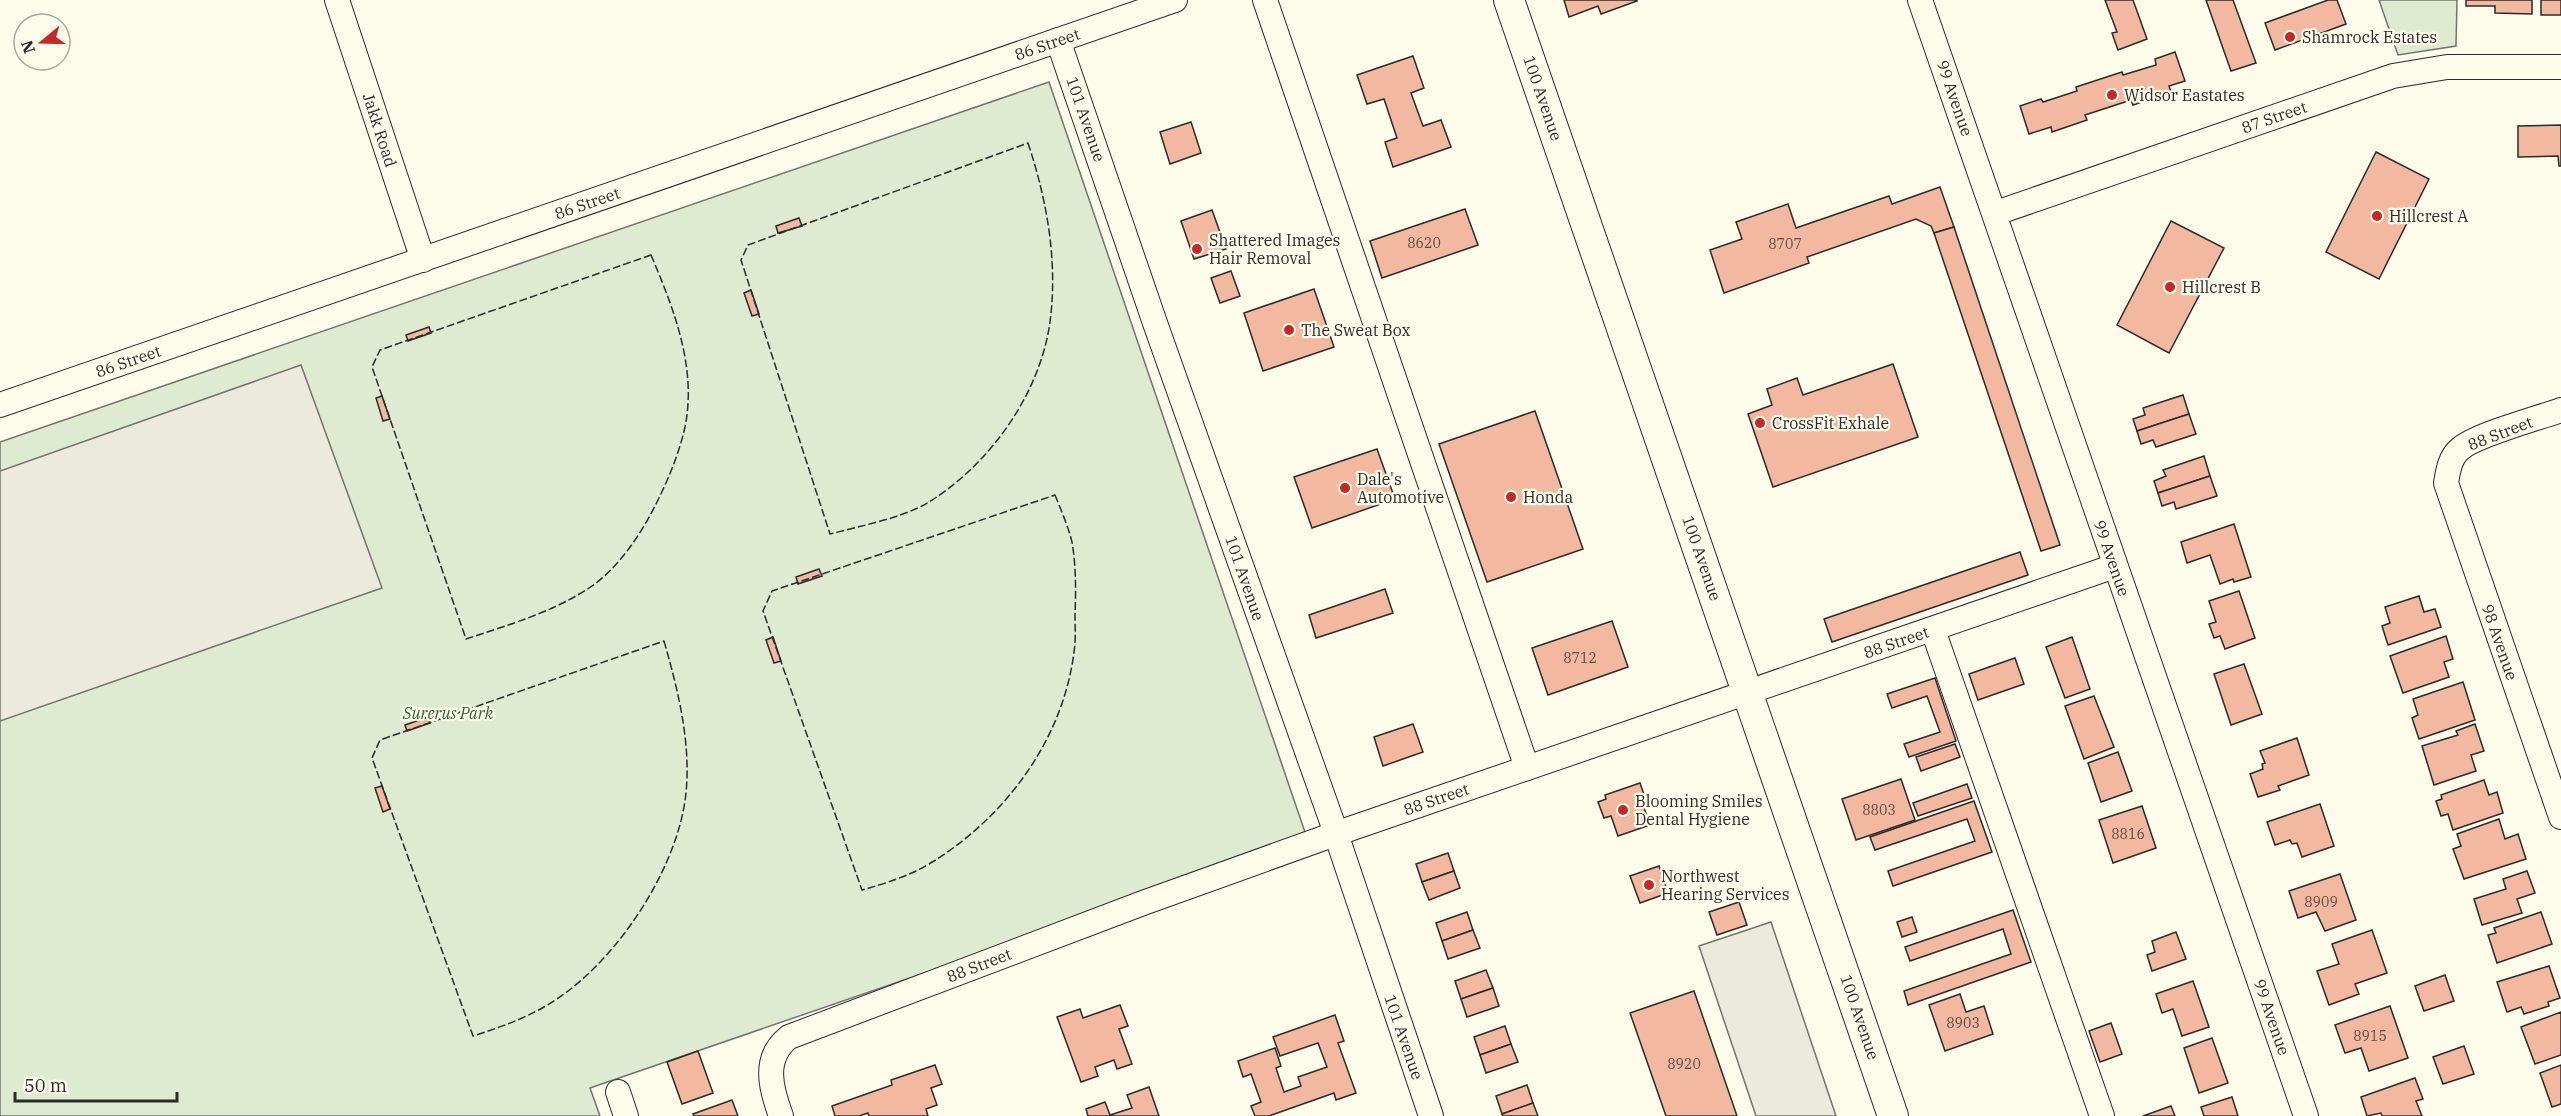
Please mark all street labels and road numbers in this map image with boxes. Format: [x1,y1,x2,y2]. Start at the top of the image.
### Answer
street label: 86 Street [1012,23,1083,65]
street label: 100 Avenue [1519,53,1567,143]
street label: 99 Avenue [1933,57,1977,139]
street label: 101 Avenue [1062,74,1110,164]
street label: Jakk Road [359,91,401,170]
street label: 87 Street [2239,96,2310,138]
street label: 86 Street [552,182,623,224]
street label: 86 Street [93,340,164,382]
street label: 88 Street [2465,411,2536,454]
street label: 100 Avenue [1678,513,1726,603]
street label: 99 Avenue [2090,517,2134,599]
street label: 101 Avenue [1221,533,1269,623]
street label: 98 Avenue [2478,601,2522,683]
street label: 88 Street [1861,621,1932,663]
street label: 88 Street [1401,778,1472,820]
street label: 88 Street [944,943,1015,986]
street label: 100 Avenue [1836,972,1884,1062]
street label: 99 Avenue [2250,976,2294,1058]
street label: 101 Avenue [1380,992,1428,1082]

